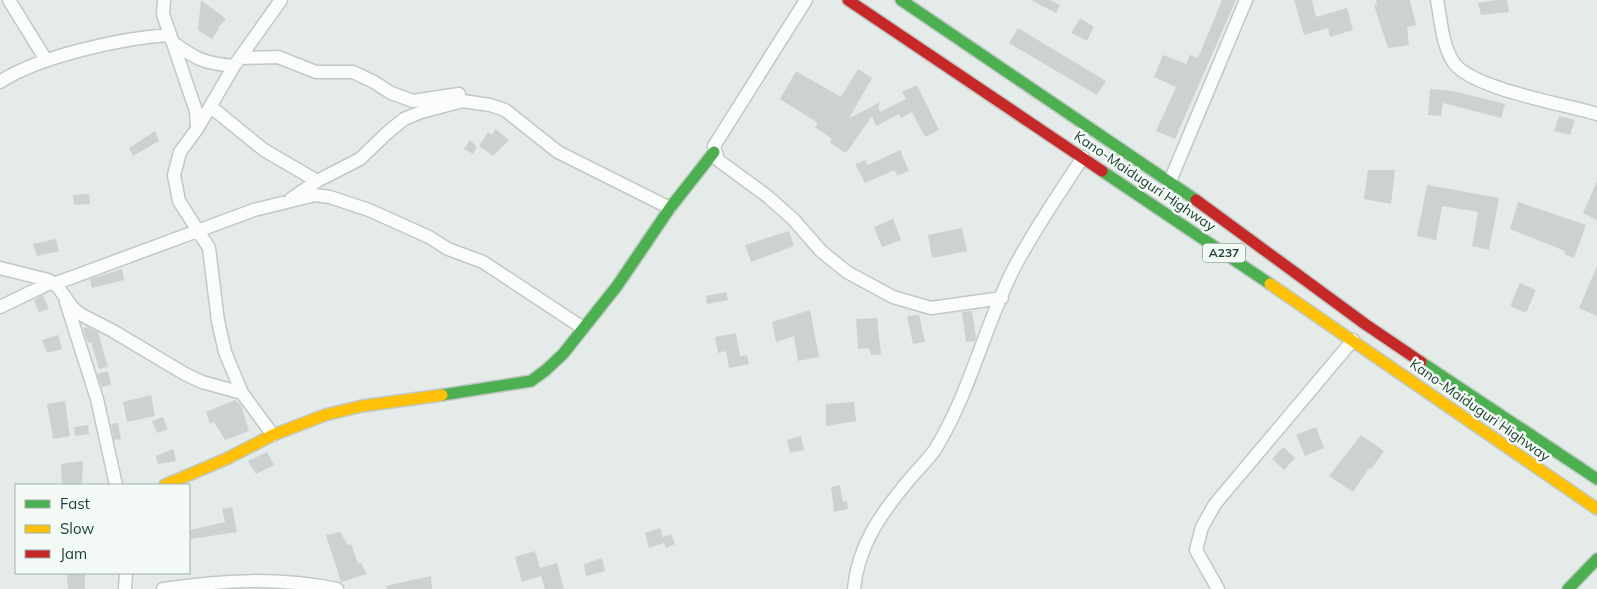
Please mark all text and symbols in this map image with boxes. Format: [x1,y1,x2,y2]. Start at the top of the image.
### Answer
street label: Kano-Maiduguri Highway [1071,127,1220,235]
road number: A237 [1203,244,1245,262]
street label: Kano-Maiduguri Highway [1406,355,1554,466]
legend [15,484,190,574]
text: Fast [60,494,90,513]
text: Slow [60,519,94,538]
text: Jam [60,544,87,563]

